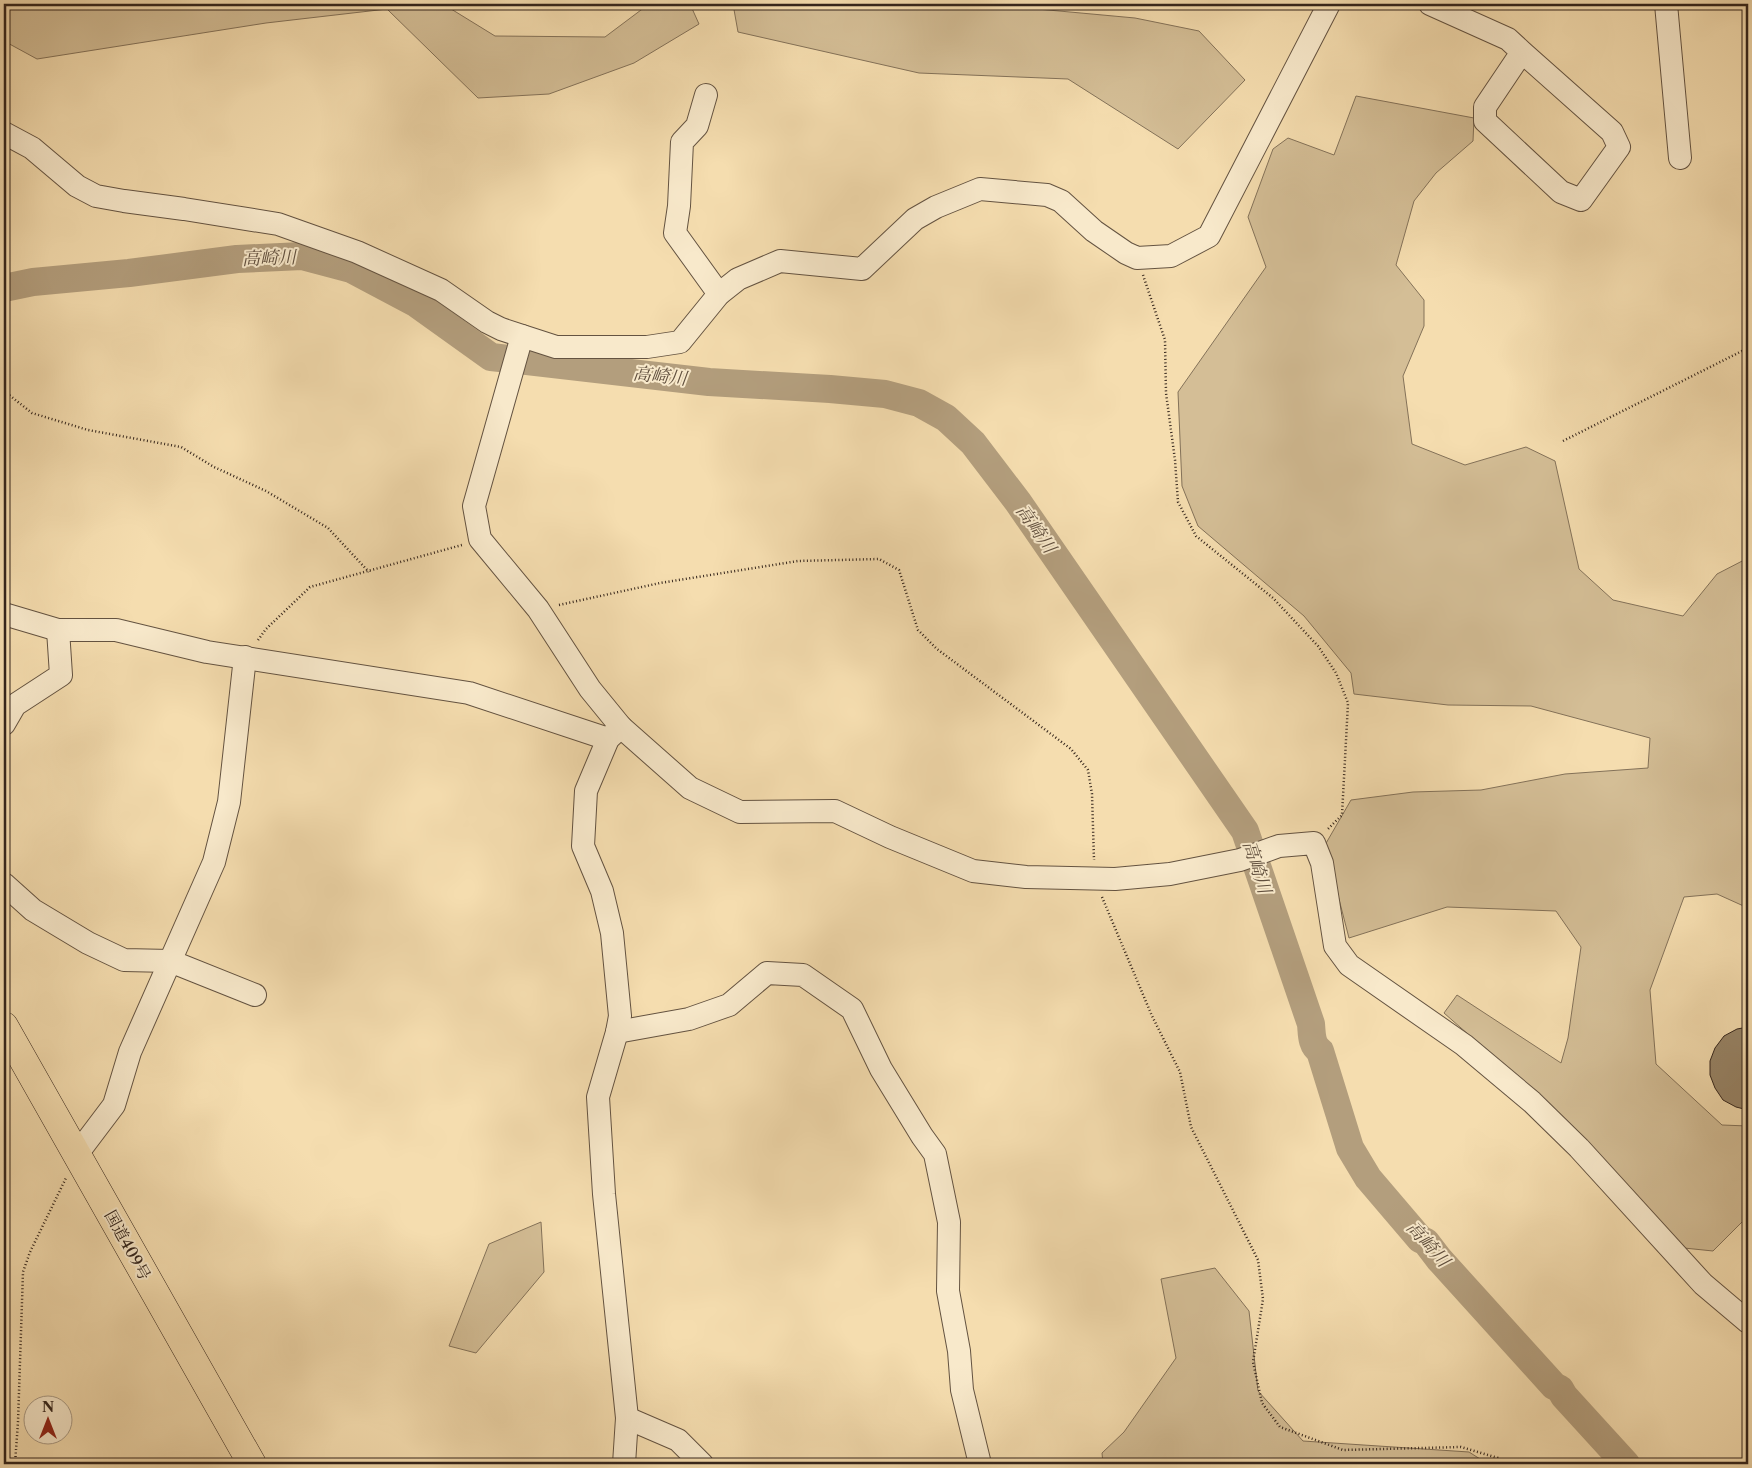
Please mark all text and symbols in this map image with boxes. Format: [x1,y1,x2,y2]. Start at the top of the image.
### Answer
water label: 高崎川 [242,246,298,270]
water label: 高崎川 [632,362,690,390]
water label: 高崎川 [1012,501,1062,559]
water label: 高崎川 [1238,838,1276,898]
street label: 国道409号 [101,1207,155,1283]
water label: 高崎川 [1402,1217,1456,1273]
north arrow [22,1396,72,1446]
text: N [42,1398,54,1416]

